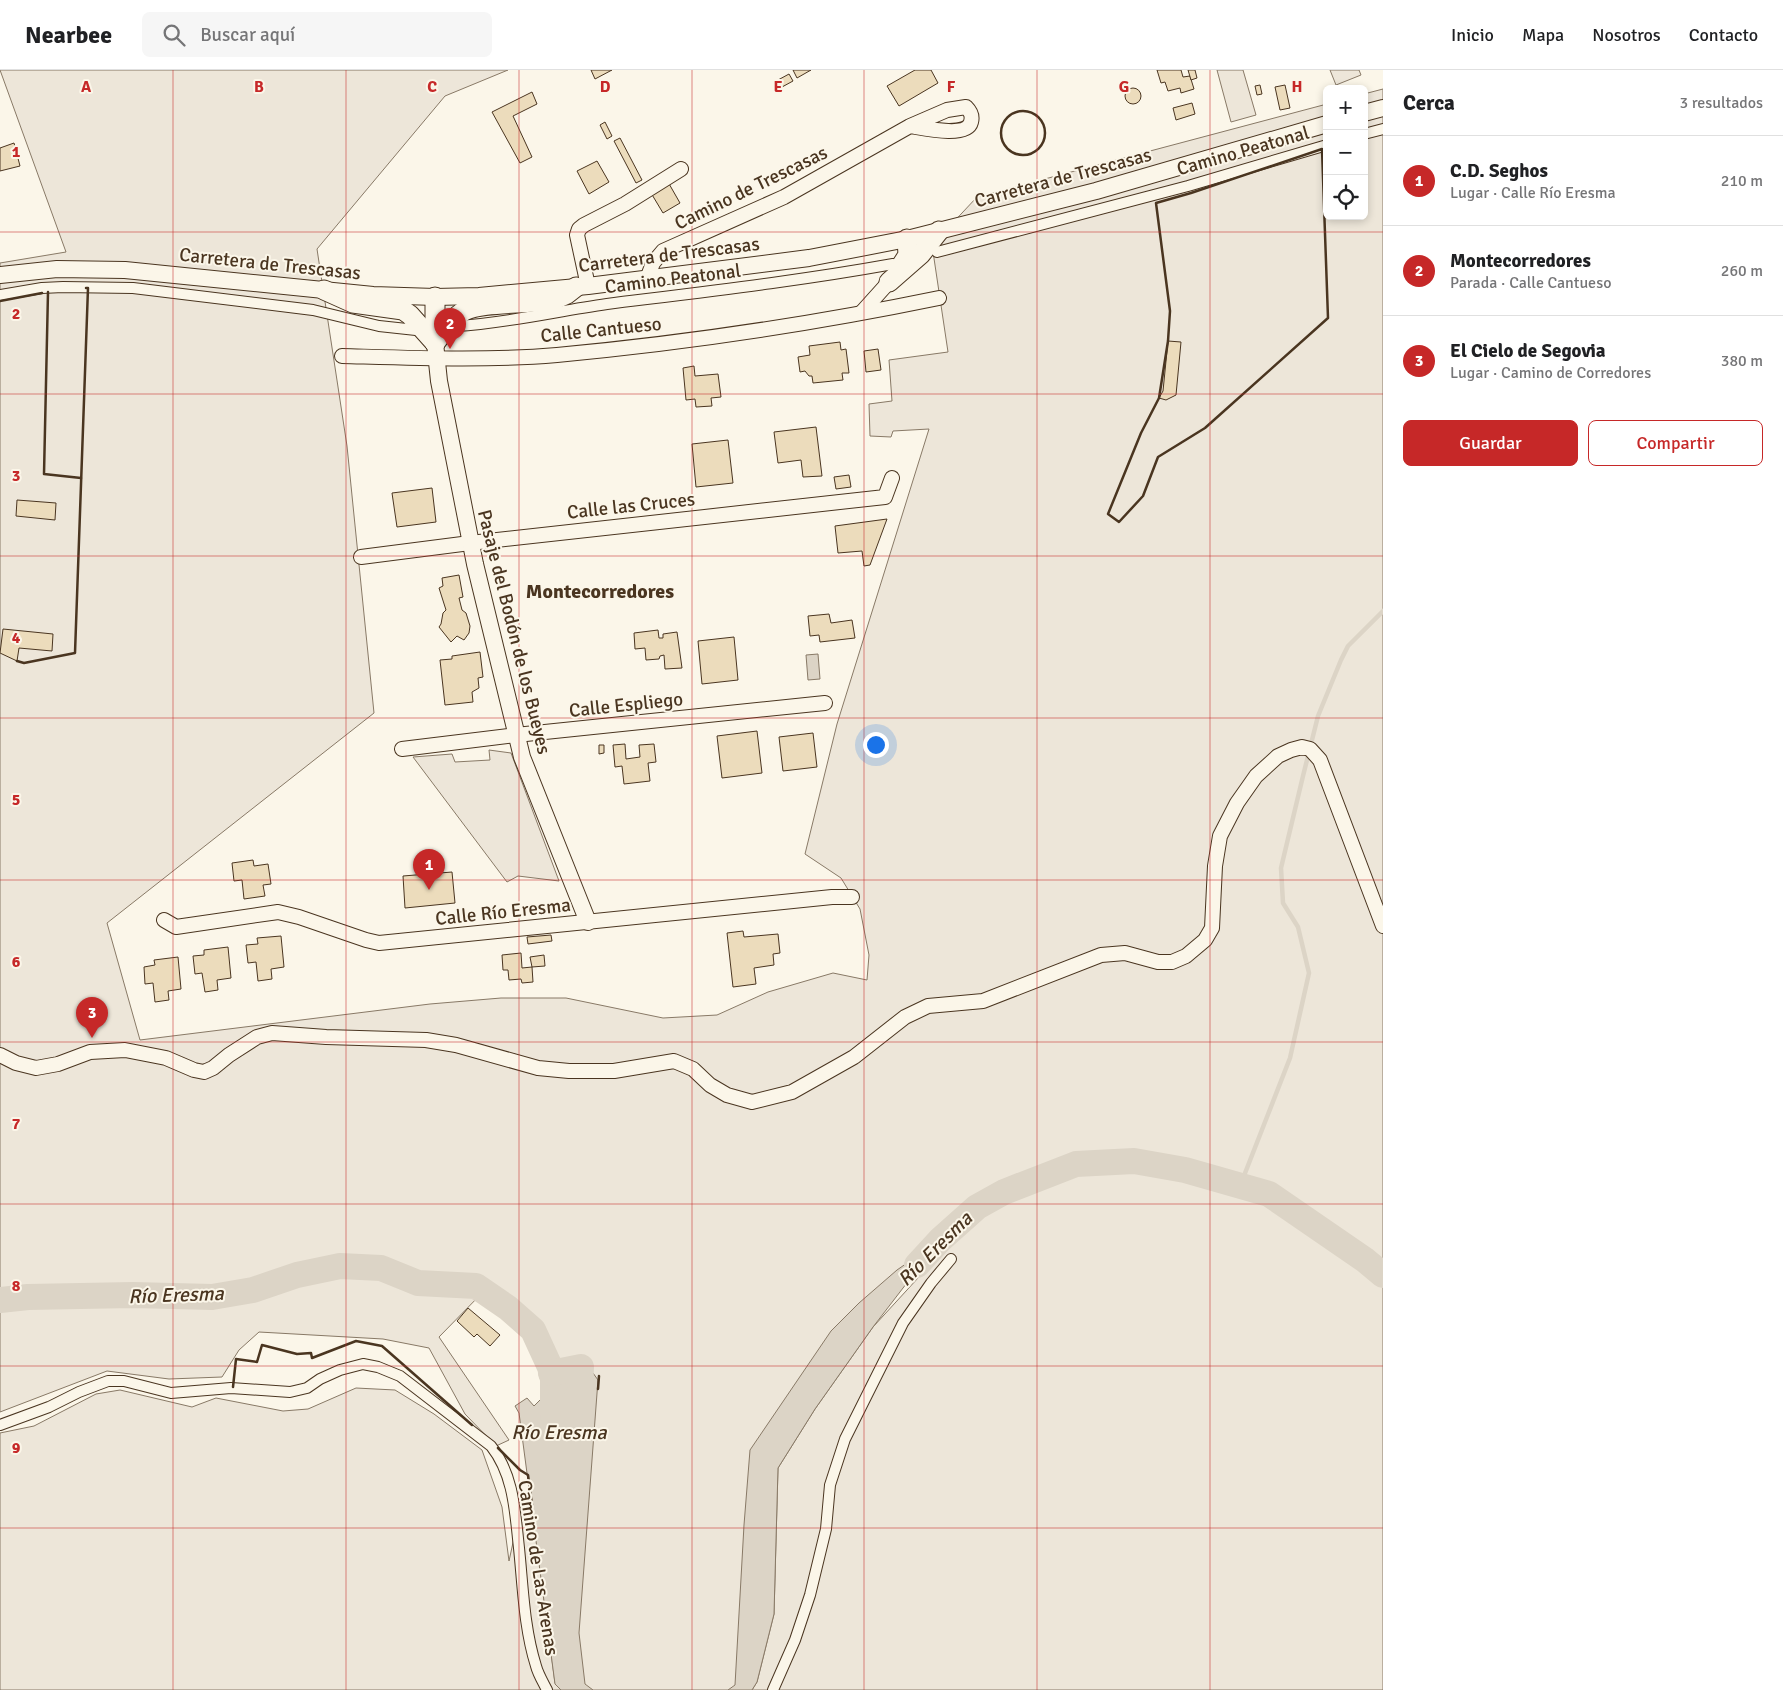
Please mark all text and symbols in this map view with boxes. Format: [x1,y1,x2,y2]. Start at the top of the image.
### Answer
search box [142,12,492,57]
text: Nearbee [25,20,112,50]
icon: search [160,21,188,49]
text: Buscar aquí [200,23,295,47]
text: Inicio [1451,24,1494,46]
text: Mapa [1522,24,1564,46]
text: Nosotros [1592,24,1661,46]
text: Contacto [1689,24,1758,46]
text: A [81,77,92,97]
text: B [254,77,264,97]
text: C [427,77,437,97]
text: D [600,77,611,97]
text: E [773,77,783,97]
text: F [947,77,956,97]
text: G [1119,77,1129,97]
text: H [1292,77,1302,97]
map controls [1323,85,1368,220]
button: + [1323,85,1368,130]
text: Cerca [1403,90,1455,116]
text: 3 resultados [1680,93,1763,113]
street label: Camino Peatonal [1174,121,1312,181]
button: − [1323,130,1368,175]
street label: Camino de Trescasas [671,141,831,235]
text: 1 [12,142,21,162]
street label: Carretera de Trescasas [972,143,1154,213]
text: C.D. Seghos [1450,159,1548,183]
text: 1 [1415,171,1423,191]
text: 210 m [1721,171,1763,191]
button: locate [1323,175,1368,220]
text: Lugar · Calle Río Eresma [1450,183,1616,203]
street label: Carretera de Trescasas [577,232,761,278]
street label: Carretera de Trescasas [178,243,362,285]
text: Montecorredores [1450,249,1591,273]
street label: Camino Peatonal [604,259,742,299]
text: 2 [1415,261,1423,281]
text: 260 m [1721,261,1763,281]
text: Parada · Calle Cantueso [1450,273,1611,293]
text: 2 [12,304,20,324]
pin: 2 [434,308,466,349]
street label: Calle Cantueso [539,312,663,348]
text: El Cielo de Segovia [1450,339,1606,363]
text: 3 [1415,351,1423,371]
text: 380 m [1721,351,1763,371]
text: Lugar · Camino de Corredores [1450,363,1651,383]
button: Guardar [1403,420,1578,466]
button: Compartir [1588,420,1763,466]
text: 3 [12,466,20,486]
street label: Calle las Cruces [566,487,696,525]
street label: Pasaje del Bodón de los Bueyes [472,507,556,757]
district label: Montecorredores [526,579,674,604]
text: 4 [12,628,21,648]
street label: Calle Espliego [568,687,684,723]
your location [863,732,889,758]
text: 5 [12,790,20,810]
pin: 1 [413,849,445,890]
street label: Calle Río Eresma [434,893,572,931]
text: 6 [12,952,21,972]
pin: 3 [76,997,108,1038]
text: 7 [12,1114,21,1134]
water label: Río Eresma [892,1206,978,1292]
text: 8 [12,1276,21,1296]
water label: Río Eresma [128,1281,225,1309]
water label: Río Eresma [511,1420,608,1445]
text: 9 [12,1438,21,1458]
street label: Camino de Las Arenas [512,1479,564,1657]

